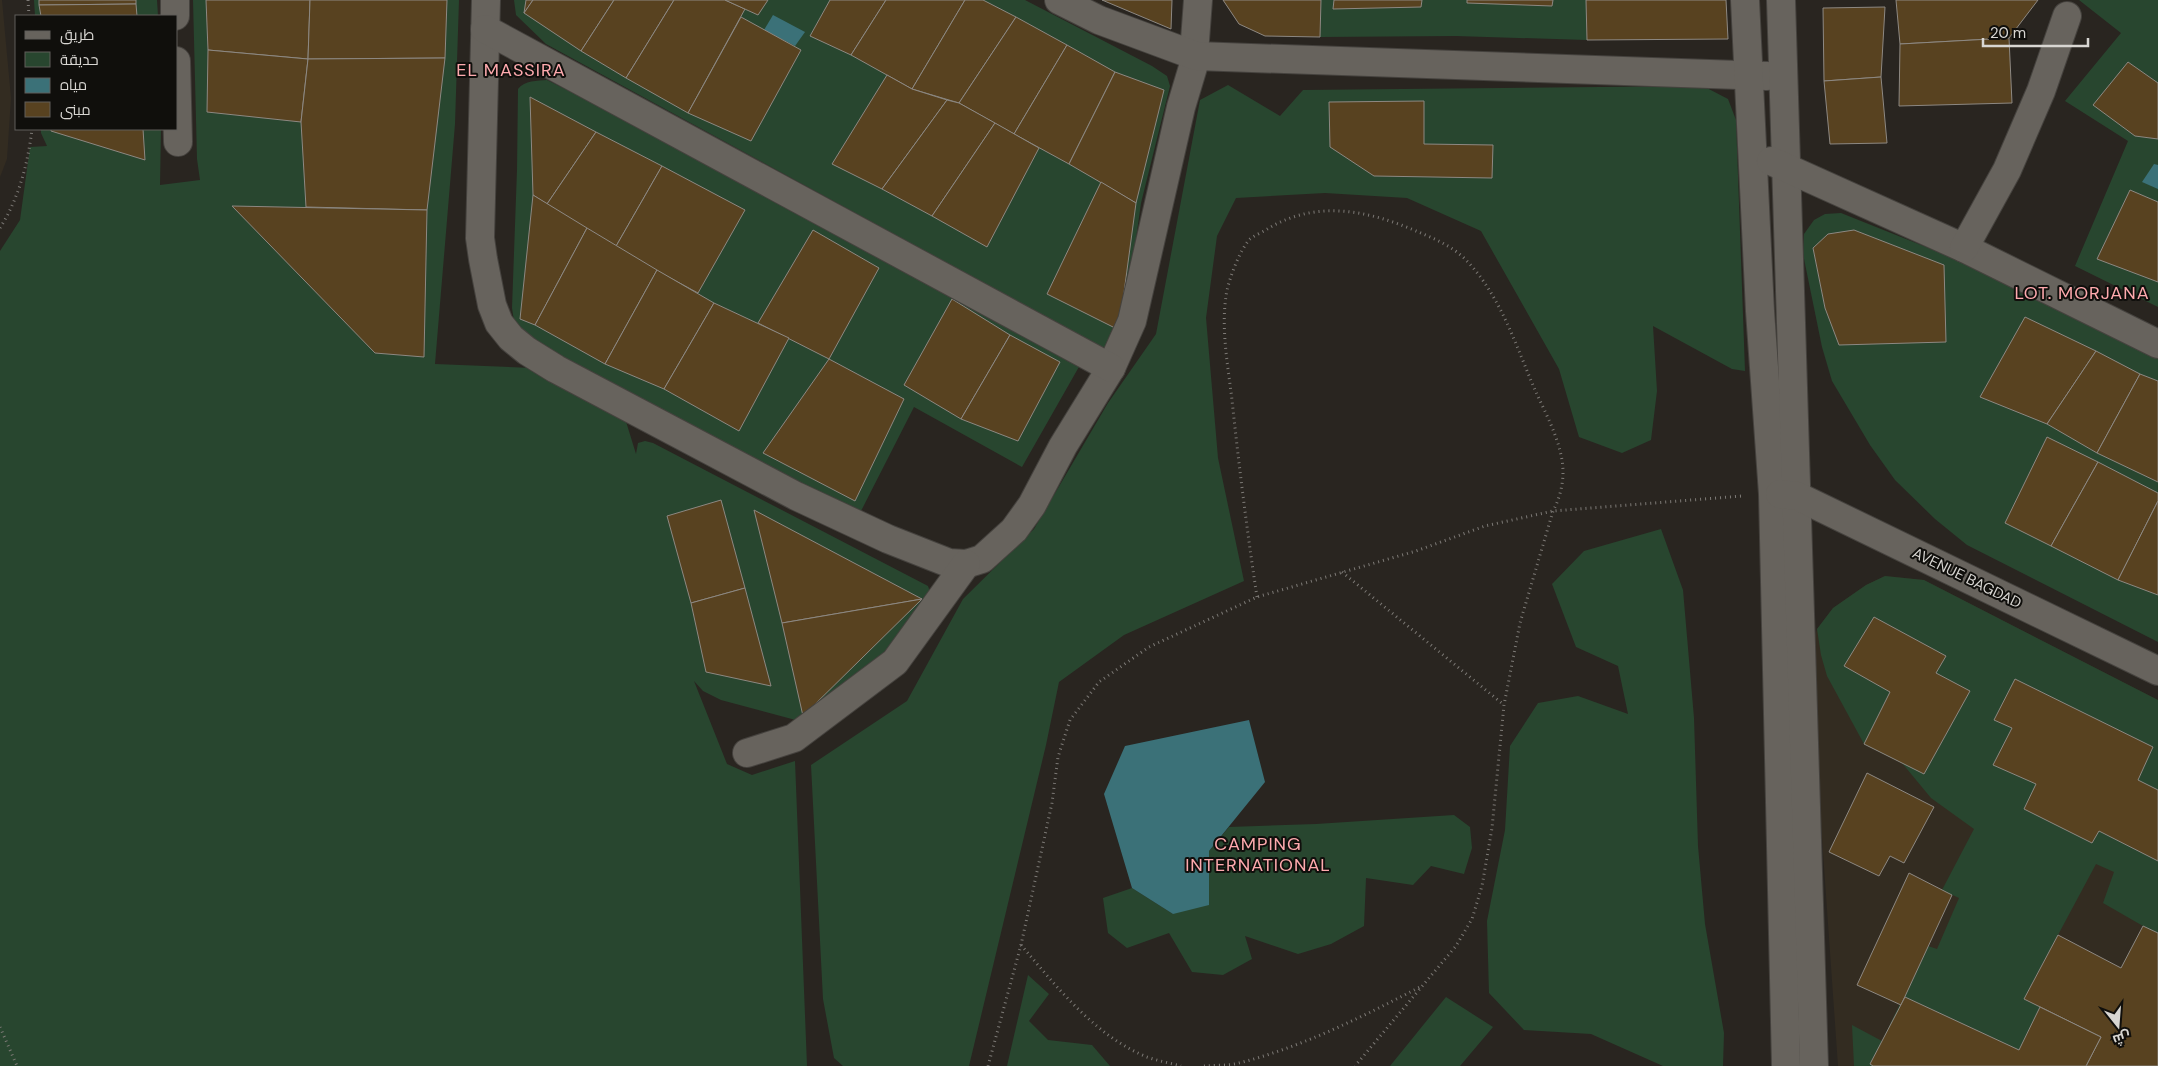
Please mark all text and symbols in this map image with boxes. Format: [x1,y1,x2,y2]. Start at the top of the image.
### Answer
legend [15,15,178,130]
scale bar [1983,15,2088,47]
text: 20 m [1990,23,2026,43]
text: طريق [60,25,94,45]
text: حديقة [60,50,99,70]
district label: EL MASSIRA [456,58,566,82]
text: مياه [60,75,87,95]
text: مبنى [60,100,91,120]
district label: LOT. MORJANA [2014,281,2150,305]
street label: AVENUE BAGDAD [1909,543,2025,613]
district label: CAMPING INTERNATIONAL [1185,832,1331,877]
north arrow [2093,1001,2143,1051]
text: ش [2111,1027,2133,1050]

